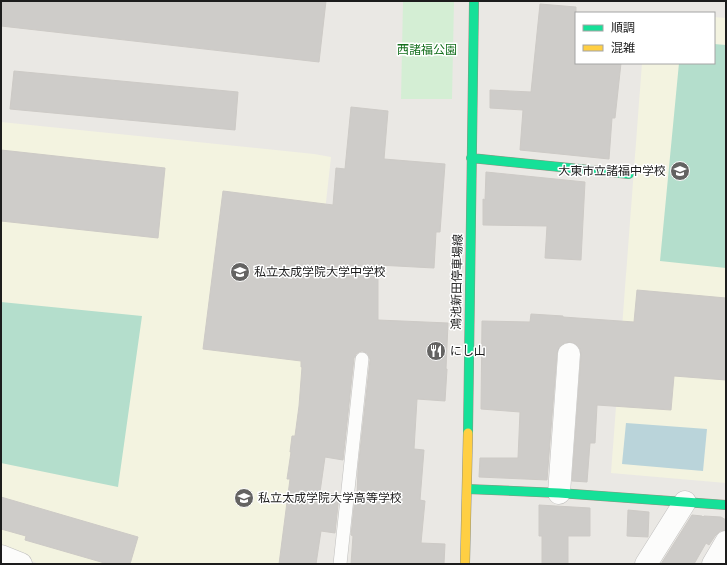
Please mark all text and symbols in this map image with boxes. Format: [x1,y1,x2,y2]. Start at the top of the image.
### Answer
legend [575,12,715,64]
text: 順調 [611,21,635,35]
text: 混雑 [611,41,635,55]
park label: 西諸福公園 [397,43,457,57]
school or university icon: 大東市立諸福中学校 [669,160,691,182]
place label: 大東市立諸福中学校 [558,164,666,178]
street label: 鴻池新田停車場線 [449,234,465,330]
school or university icon: 私立太成学院大学中学校 [229,261,251,283]
place label: 私立太成学院大学中学校 [254,265,386,279]
restaurant icon: にし山 [425,340,447,362]
place label: にし山 [450,344,486,358]
school or university icon: 私立太成学院大学高等学校 [233,487,255,509]
place label: 私立太成学院大学高等学校 [258,491,402,505]

